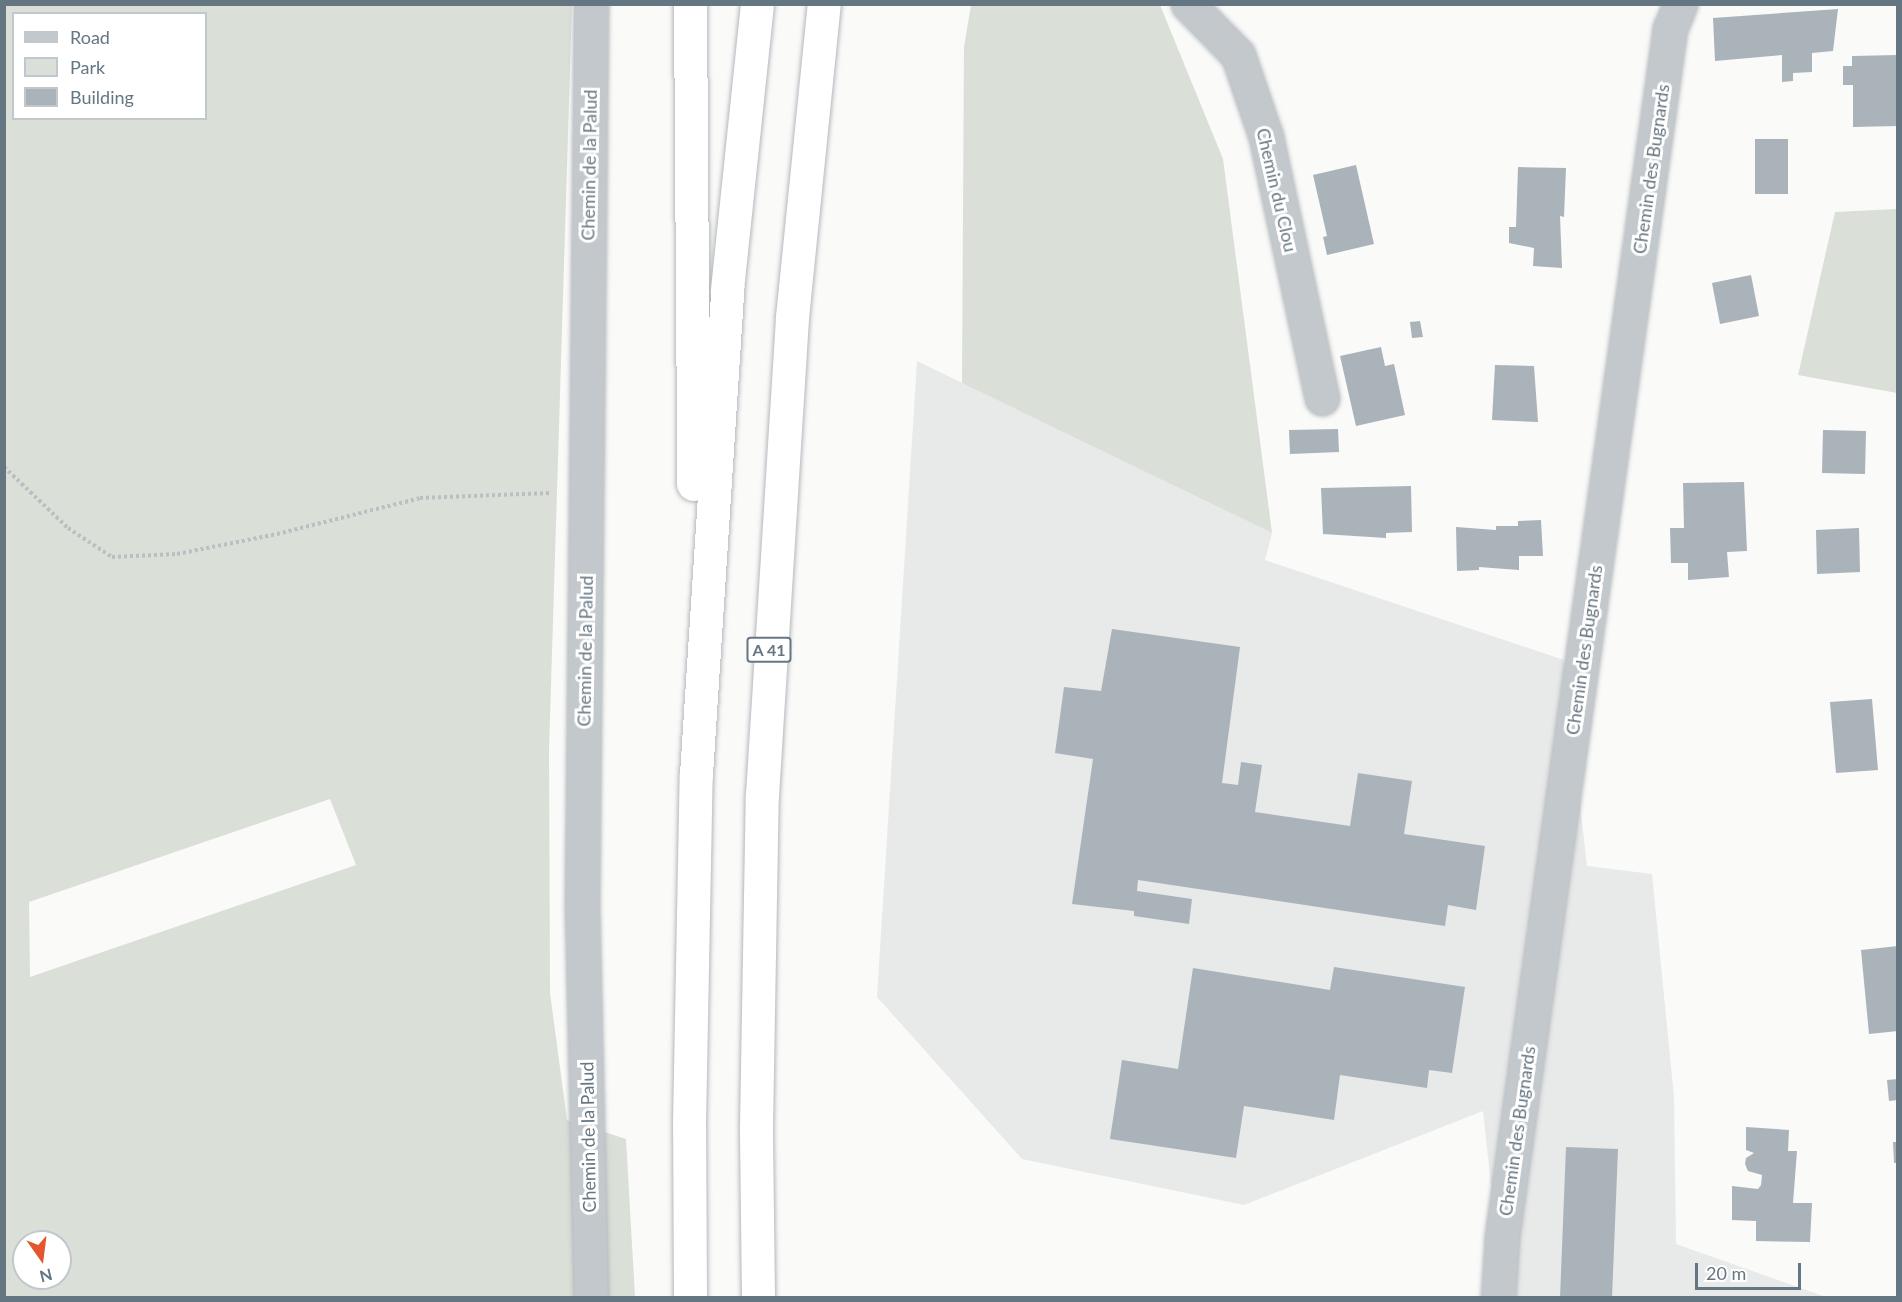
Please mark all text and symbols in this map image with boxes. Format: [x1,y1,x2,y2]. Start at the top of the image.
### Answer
legend [12,12,207,120]
text: Road [70,26,110,48]
text: Park [70,56,105,78]
street label: Chemin des Bugnards [1628,83,1674,255]
text: Building [70,86,134,108]
street label: Chemin de la Palud [577,89,601,241]
street label: Chemin du Clou [1252,126,1302,254]
street label: Chemin des Bugnards [1561,564,1607,736]
street label: Chemin de la Palud [573,575,597,727]
road number: A 41 [745,637,793,663]
street label: Chemin des Bugnards [1494,1045,1540,1217]
street label: Chemin de la Palud [576,1061,600,1213]
north arrow [12,1230,72,1290]
scale bar [1698,1251,1804,1289]
text: 20 m [1706,1262,1746,1284]
text: N [38,1265,54,1287]

